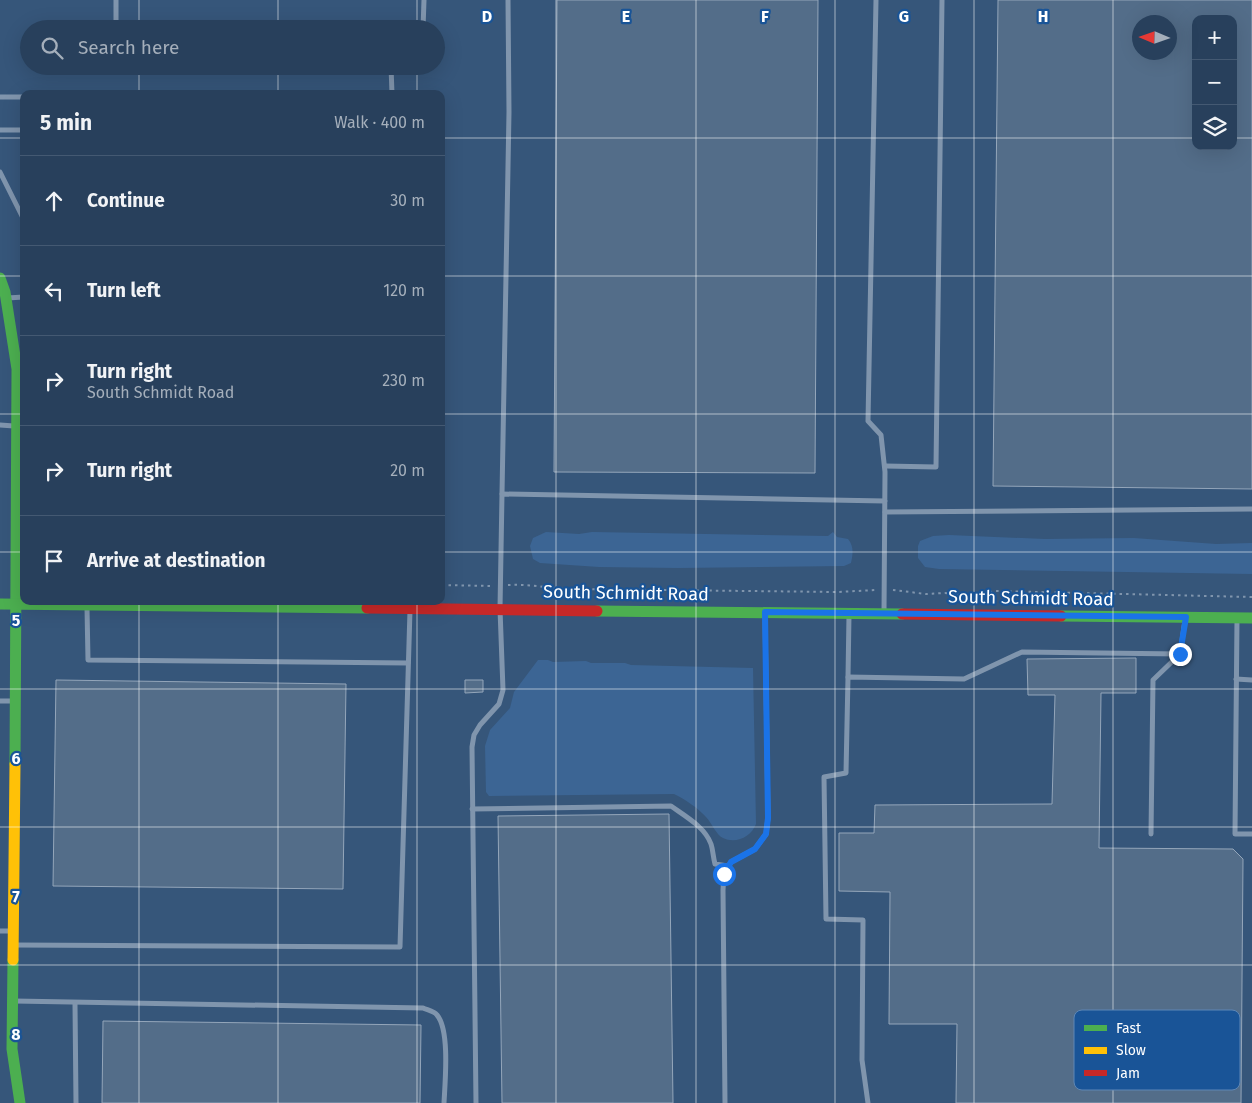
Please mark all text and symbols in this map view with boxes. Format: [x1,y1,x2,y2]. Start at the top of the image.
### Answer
text: D [482,7,492,26]
text: E [622,7,630,26]
text: F [761,7,769,26]
text: G [899,7,909,26]
text: H [1038,7,1048,26]
north arrow [1132,15,1177,60]
map controls [1192,15,1237,150]
button: + [1192,15,1237,60]
search box [20,20,445,75]
icon: search [38,34,66,62]
text: Search here [78,36,179,59]
button: − [1192,60,1237,105]
button: layers [1192,105,1237,150]
text: 5 min [40,110,92,136]
text: Walk · 400 m [334,113,425,132]
icon: ahead [40,187,68,215]
text: Continue [87,189,165,212]
text: 30 m [390,191,425,210]
icon: left [40,277,68,305]
text: Turn left [87,279,161,302]
text: 120 m [383,281,425,300]
text: Turn right [87,360,172,383]
icon: right [40,367,68,395]
text: 230 m [382,371,425,390]
text: South Schmidt Road [87,383,234,402]
icon: right [40,457,68,485]
text: Turn right [87,459,172,482]
text: 20 m [390,461,425,480]
icon: arrive [40,547,68,575]
text: Arrive at destination [87,549,266,572]
street label: South Schmidt Road [543,581,709,605]
street label: South Schmidt Road [948,586,1114,610]
text: 5 [12,611,21,630]
route end [1169,643,1192,666]
text: 6 [11,749,21,768]
route start [713,863,736,886]
text: 7 [12,887,20,906]
legend [1074,1010,1240,1090]
text: Fast [1116,1020,1142,1037]
text: 8 [11,1025,21,1044]
text: Slow [1116,1042,1146,1059]
text: Jam [1116,1065,1140,1082]

